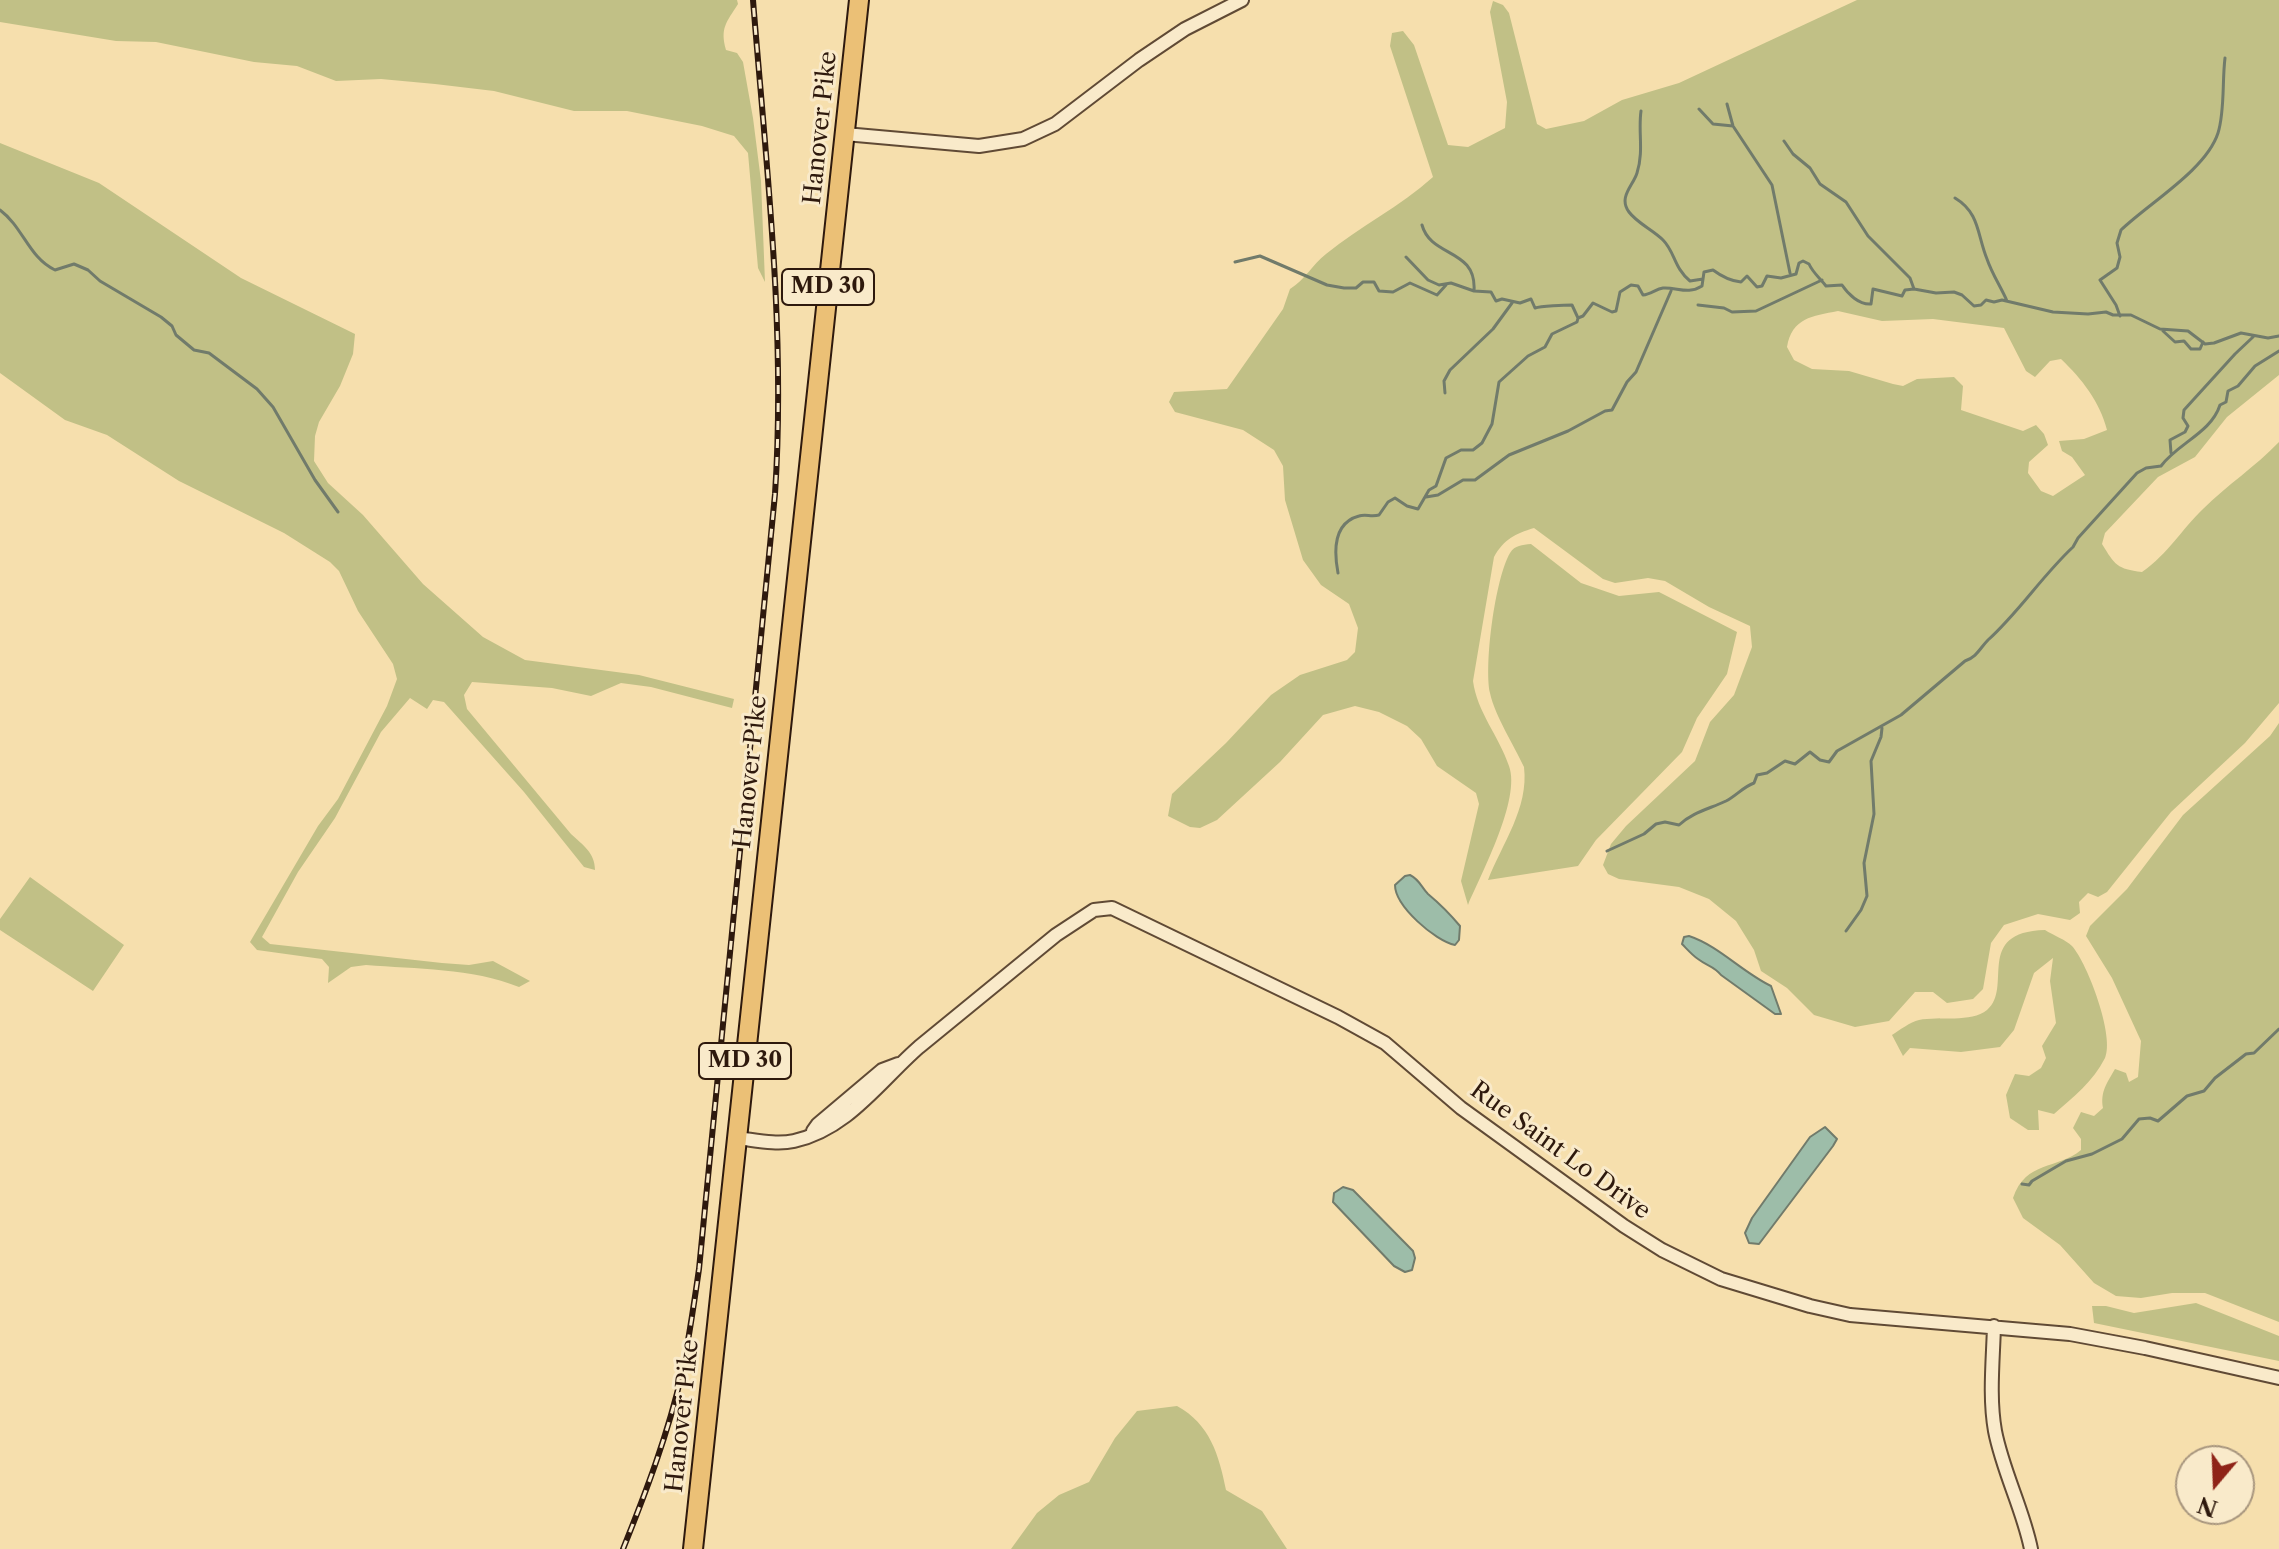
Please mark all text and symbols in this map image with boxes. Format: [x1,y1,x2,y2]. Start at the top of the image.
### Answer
street label: Hanover Pike [799,50,843,206]
road number: MD 30 [782,269,874,305]
street label: Hanover Pike [729,694,773,850]
road number: MD 30 [699,1043,791,1079]
street label: Rue Saint Lo Drive [1464,1076,1656,1226]
street label: Hanover Pike [661,1338,705,1494]
north arrow [2175,1445,2255,1525]
text: N [2194,1490,2221,1522]

